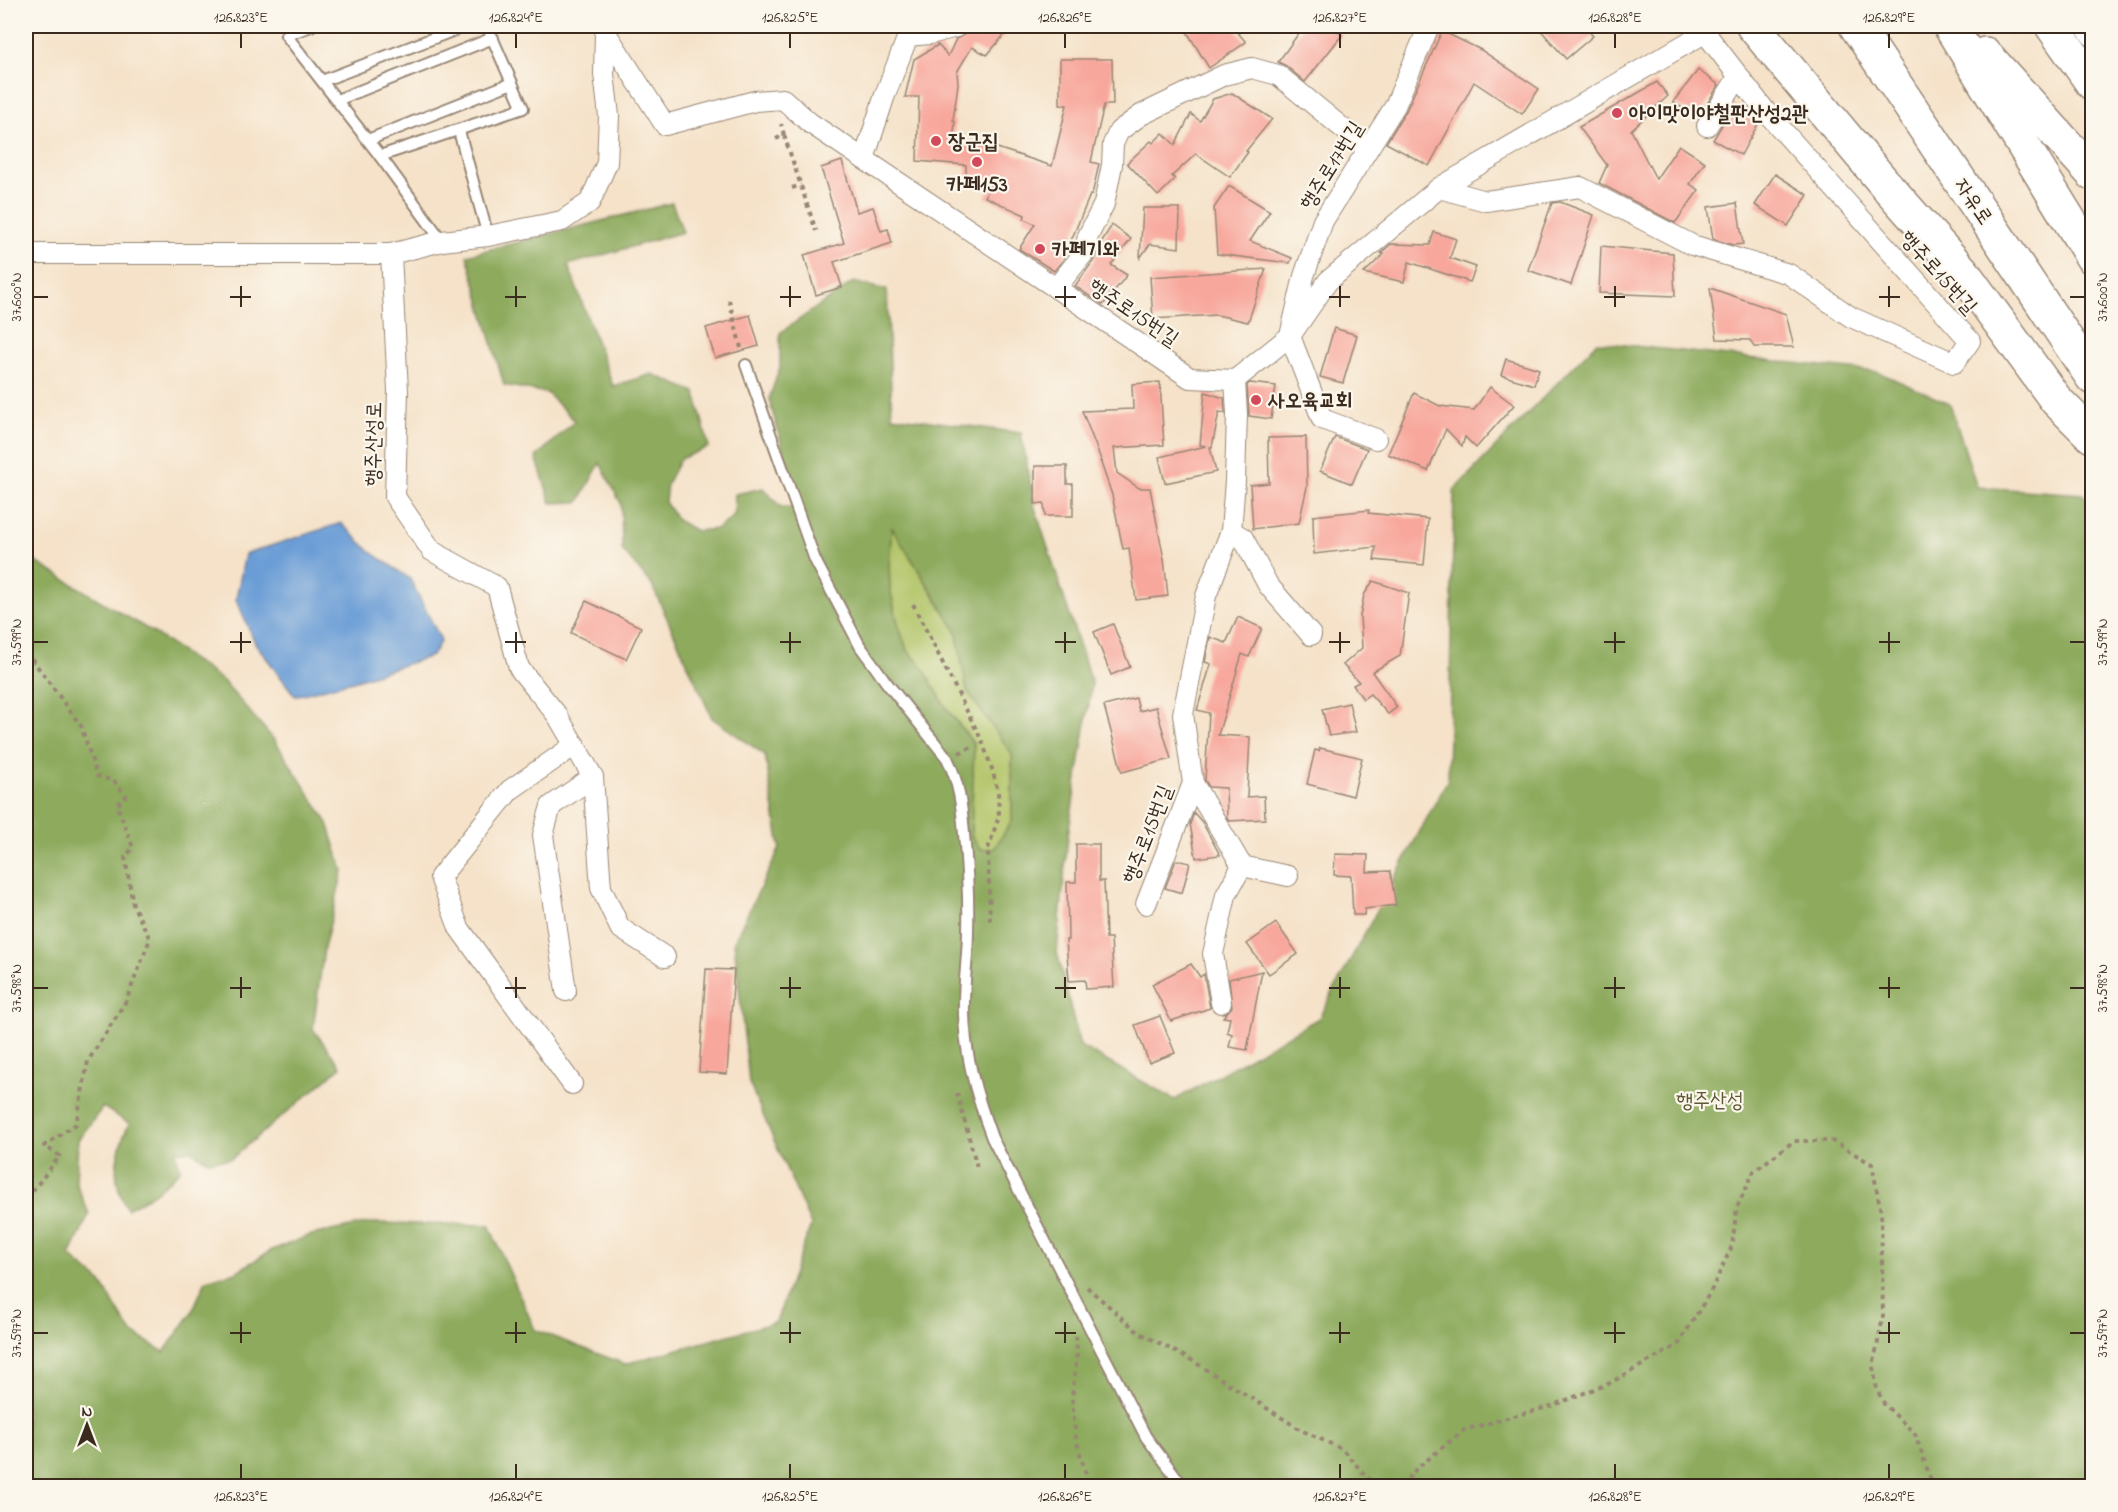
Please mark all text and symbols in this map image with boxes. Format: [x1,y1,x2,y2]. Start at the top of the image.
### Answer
text: 126.823°E [214,7,268,29]
text: 126.824°E [489,7,543,29]
text: 126.825°E [762,7,818,29]
text: 126.826°E [1038,7,1092,29]
text: 126.827°E [1313,7,1367,29]
text: 126.828°E [1588,7,1642,29]
text: 126.829°E [1863,7,1915,29]
place label: 아이맛이야철판산성2관 [1629,100,1809,130]
marker: 아이맛이야철판산성2관 [1610,106,1624,120]
street label: 행주로17번길 [1294,116,1372,216]
place label: 장군집 [948,128,999,158]
marker: 장군집 [929,134,943,148]
marker: 카페153 [970,155,984,169]
place label: 카페153 [946,171,1008,201]
street label: 자유로 [1946,173,1999,232]
street label: 행주로15번길 [1892,225,1983,322]
place label: 카페기와 [1052,236,1120,266]
marker: 카페기와 [1033,242,1047,256]
text: 37.600°N [6,272,28,322]
street label: 행주로15번길 [1082,272,1184,355]
text: 37.600°N [2092,272,2114,322]
place label: 사오육교회 [1267,387,1353,417]
marker: 사오육교회 [1249,393,1263,407]
street label: 행주산성로 [359,402,391,487]
text: 37.599°N [6,618,28,666]
text: 37.599°N [2092,618,2114,666]
street label: 행주로15번길 [1116,781,1181,888]
text: 37.598°N [6,964,28,1012]
text: 37.598°N [2092,964,2114,1012]
park label: 행주산성 [1676,1087,1744,1117]
text: 37.597°N [6,1309,28,1357]
text: 37.597°N [2092,1309,2114,1357]
north arrow [57,1395,117,1455]
text: N [82,1400,93,1424]
text: 126.823°E [214,1486,268,1508]
text: 126.824°E [489,1486,543,1508]
text: 126.825°E [762,1486,818,1508]
text: 126.826°E [1038,1486,1092,1508]
text: 126.827°E [1313,1486,1367,1508]
text: 126.828°E [1588,1486,1642,1508]
text: 126.829°E [1863,1486,1915,1508]

